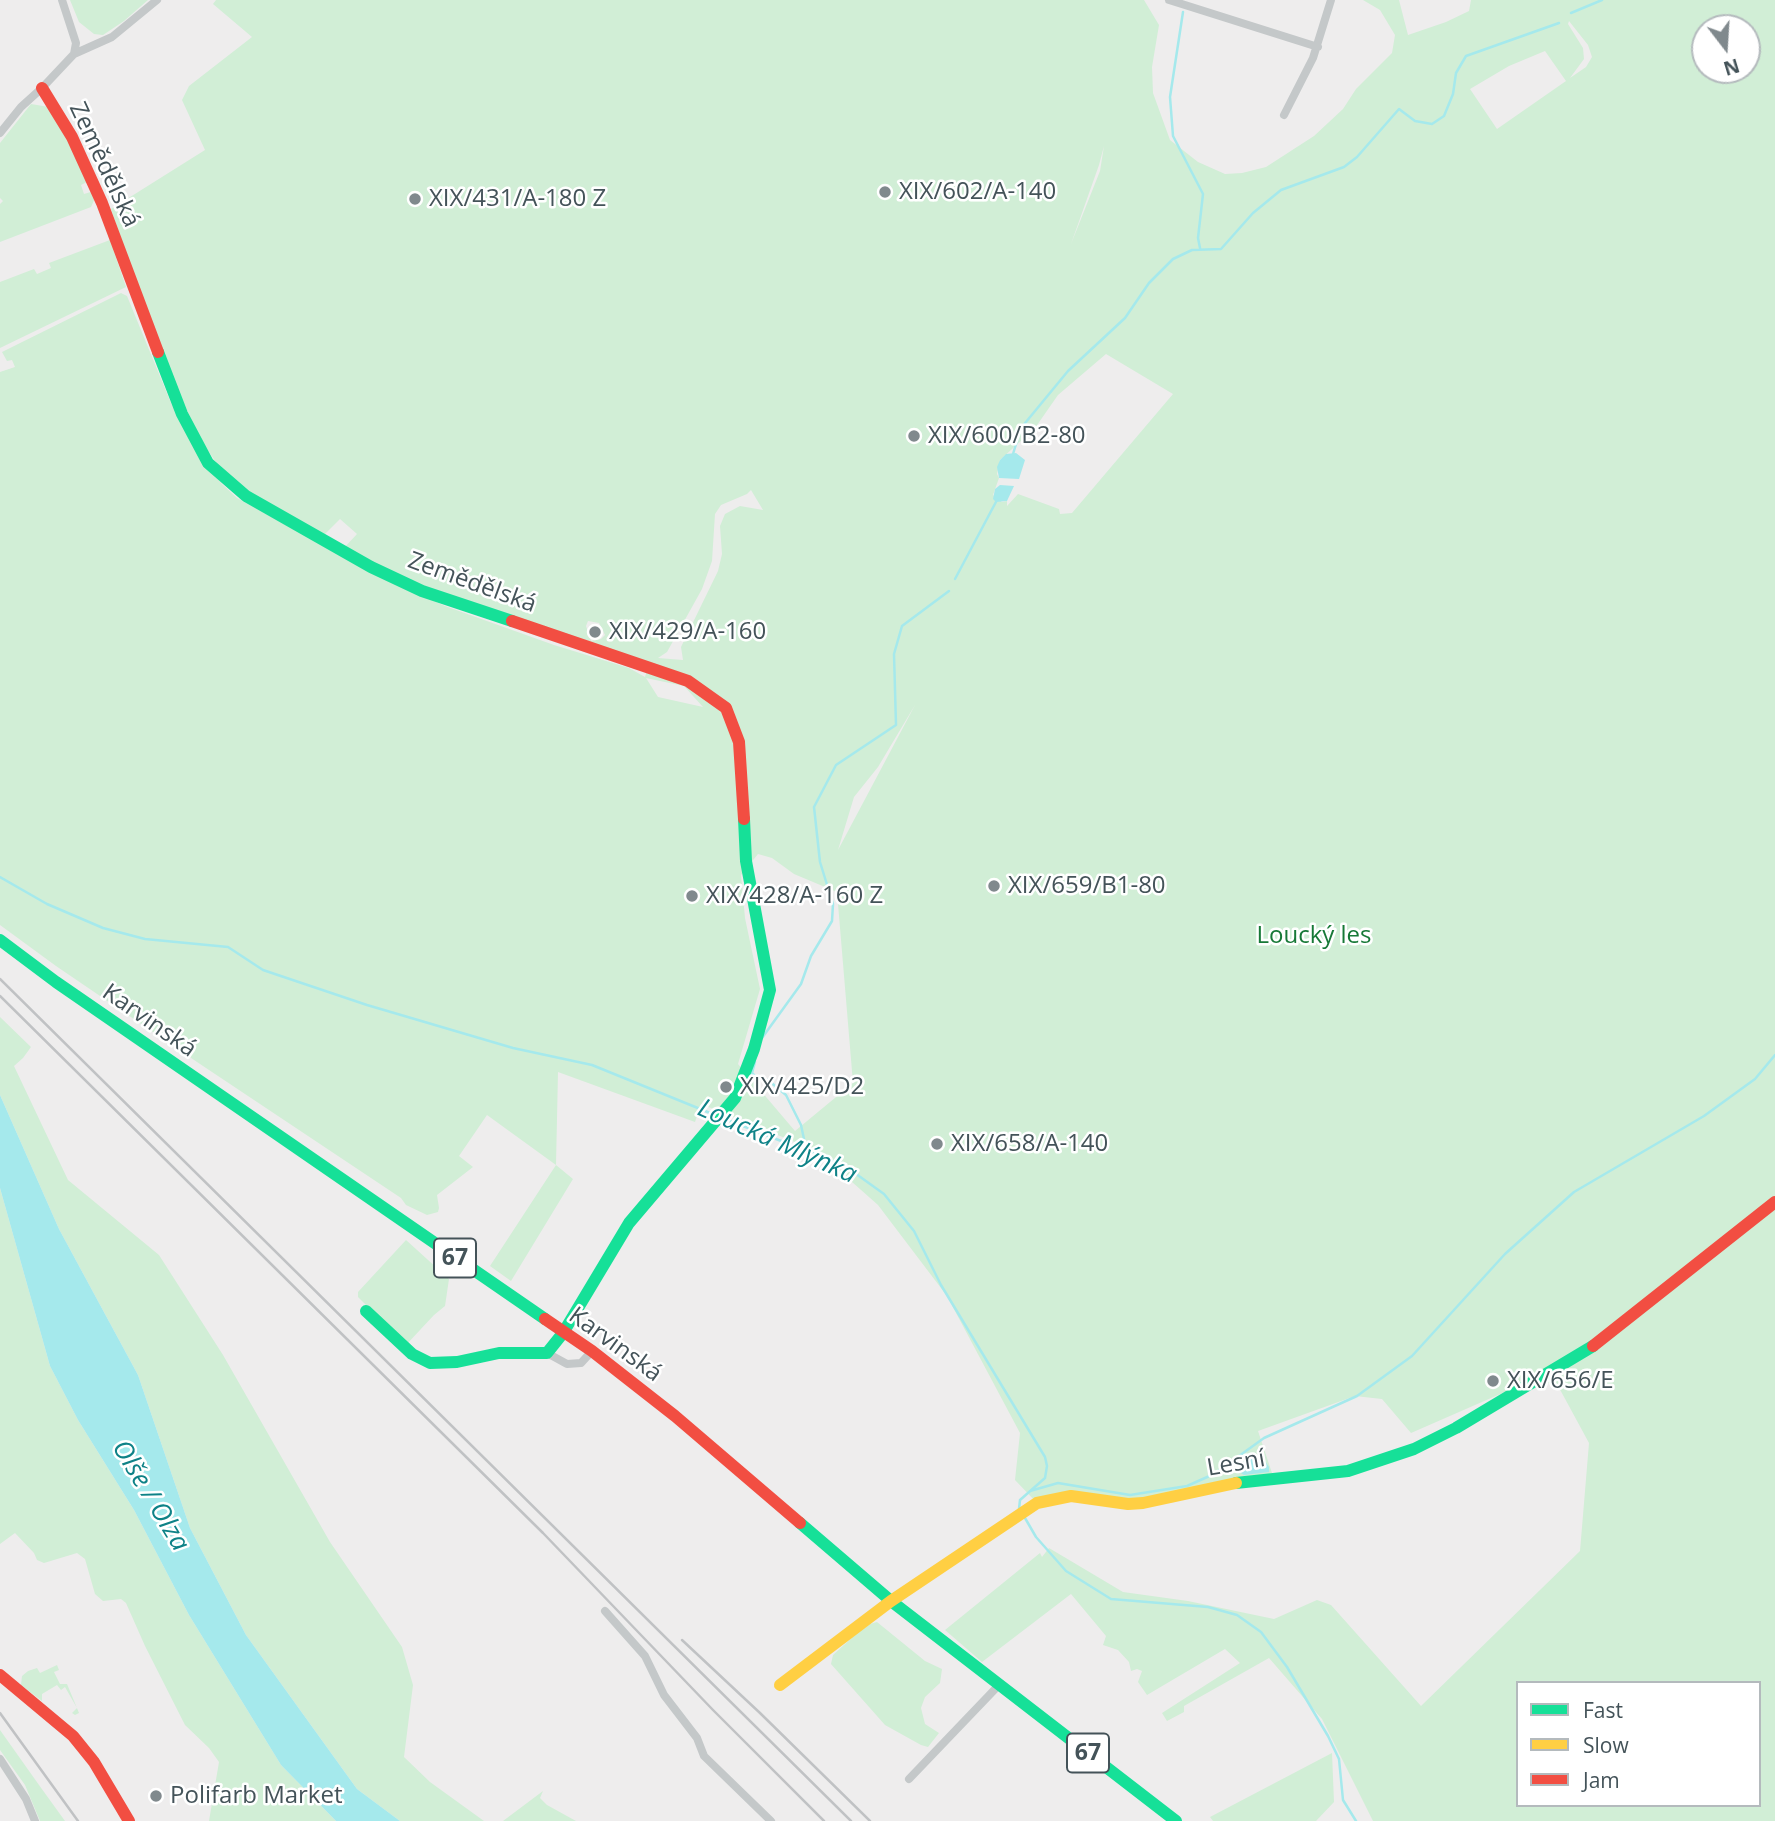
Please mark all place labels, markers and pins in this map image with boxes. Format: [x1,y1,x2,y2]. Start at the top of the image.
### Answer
place label: XIX/602/A-140 [899,178,1056,206]
marker: XIX/602/A-140 [877,184,893,200]
place label: XIX/431/A-180 Z [429,185,606,213]
marker: XIX/431/A-180 Z [407,191,423,207]
place label: XIX/600/B2-80 [928,422,1086,450]
marker: XIX/600/B2-80 [906,428,922,444]
place label: XIX/429/A-160 [609,618,766,646]
marker: XIX/429/A-160 [587,624,603,640]
place label: XIX/659/B1-80 [1008,872,1166,900]
marker: XIX/659/B1-80 [986,878,1002,894]
place label: XIX/428/A-160 Z [706,882,883,910]
marker: XIX/428/A-160 Z [684,888,700,904]
place label: XIX/425/D2 [740,1073,864,1101]
marker: XIX/425/D2 [718,1079,734,1095]
place label: XIX/658/A-140 [951,1130,1108,1158]
marker: XIX/658/A-140 [929,1136,945,1152]
place label: XIX/656/E [1507,1367,1614,1395]
marker: XIX/656/E [1485,1373,1501,1389]
place label: Polifarb Market [170,1782,342,1810]
marker: Polifarb Market [148,1788,164,1804]

